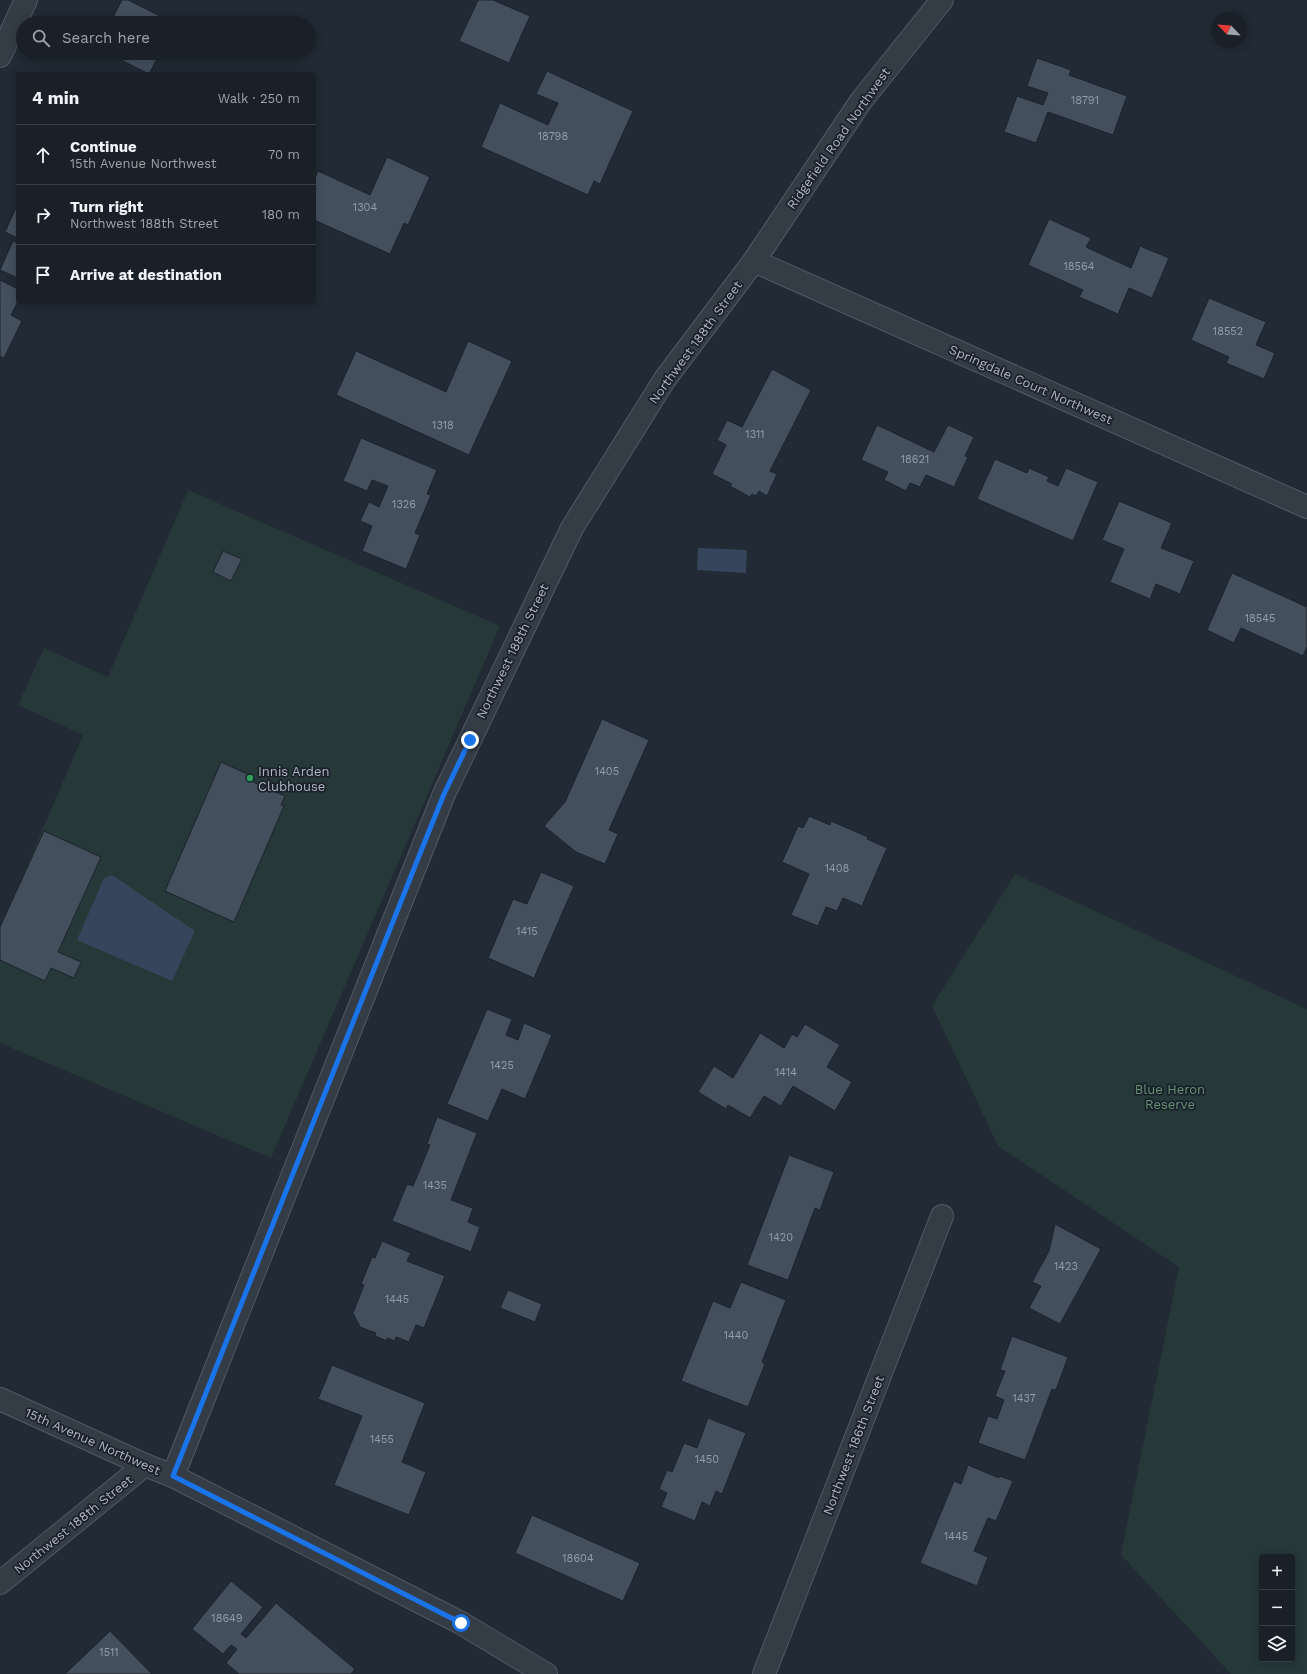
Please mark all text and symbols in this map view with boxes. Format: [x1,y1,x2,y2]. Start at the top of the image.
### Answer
north arrow [1211,12,1247,48]
search box [16,16,316,60]
icon: search [30,27,52,49]
text: Search here [62,29,150,47]
street label: Ridgefield Road Northwest [784,64,893,212]
text: 4 min [32,88,79,108]
text: Walk · 250 m [218,91,300,106]
house number: 18791 [1071,94,1099,107]
house number: 18798 [538,130,568,143]
text: Continue [70,138,137,156]
icon: ahead [32,144,54,166]
text: 70 m [268,147,300,162]
text: 15th Avenue Northwest [70,156,216,171]
text: Turn right [70,198,143,216]
house number: 1304 [353,201,377,214]
icon: right [32,204,54,226]
text: 180 m [262,207,300,222]
text: Northwest 188th Street [70,216,218,231]
house number: 18564 [1064,260,1095,273]
icon: arrive [32,264,54,286]
text: Arrive at destination [70,266,222,284]
street label: Northwest 188th Street [646,277,745,407]
house number: 18552 [1213,325,1243,338]
street label: Springdale Court Northwest [947,342,1115,428]
house number: 1318 [432,419,454,432]
house number: 1311 [745,428,765,441]
house number: 18621 [901,453,929,466]
house number: 1326 [392,498,416,511]
street label: Northwest 188th Street [473,581,552,721]
house number: 18545 [1245,612,1275,625]
route end [461,731,479,749]
place label: Innis Arden Clubhouse [258,764,329,794]
house number: 1405 [595,765,619,778]
marker: Innis Arden Clubhouse [245,773,255,783]
house number: 1408 [825,862,850,875]
house number: 1415 [516,925,538,938]
house number: 1425 [490,1059,514,1072]
house number: 1414 [775,1066,797,1079]
park label: Blue Heron Reserve [1135,1082,1205,1112]
house number: 1435 [423,1179,447,1192]
house number: 1420 [769,1231,793,1244]
house number: 1423 [1054,1260,1078,1273]
house number: 1445 [385,1293,409,1306]
house number: 1440 [724,1329,748,1342]
street label: Northwest 186th Street [820,1373,887,1517]
house number: 1437 [1012,1392,1036,1405]
street label: 15th Avenue Northwest [23,1405,163,1478]
house number: 1455 [370,1433,394,1446]
house number: 1450 [695,1453,719,1466]
street label: Northwest 188th Street [11,1472,136,1577]
house number: 1445 [944,1530,968,1543]
house number: 18604 [562,1552,594,1565]
map controls [1259,1554,1295,1662]
button: + [1259,1554,1295,1590]
button: − [1259,1590,1295,1626]
house number: 18649 [211,1612,243,1625]
route start [452,1614,470,1632]
button: layers [1259,1626,1295,1662]
house number: 1511 [99,1646,119,1659]

